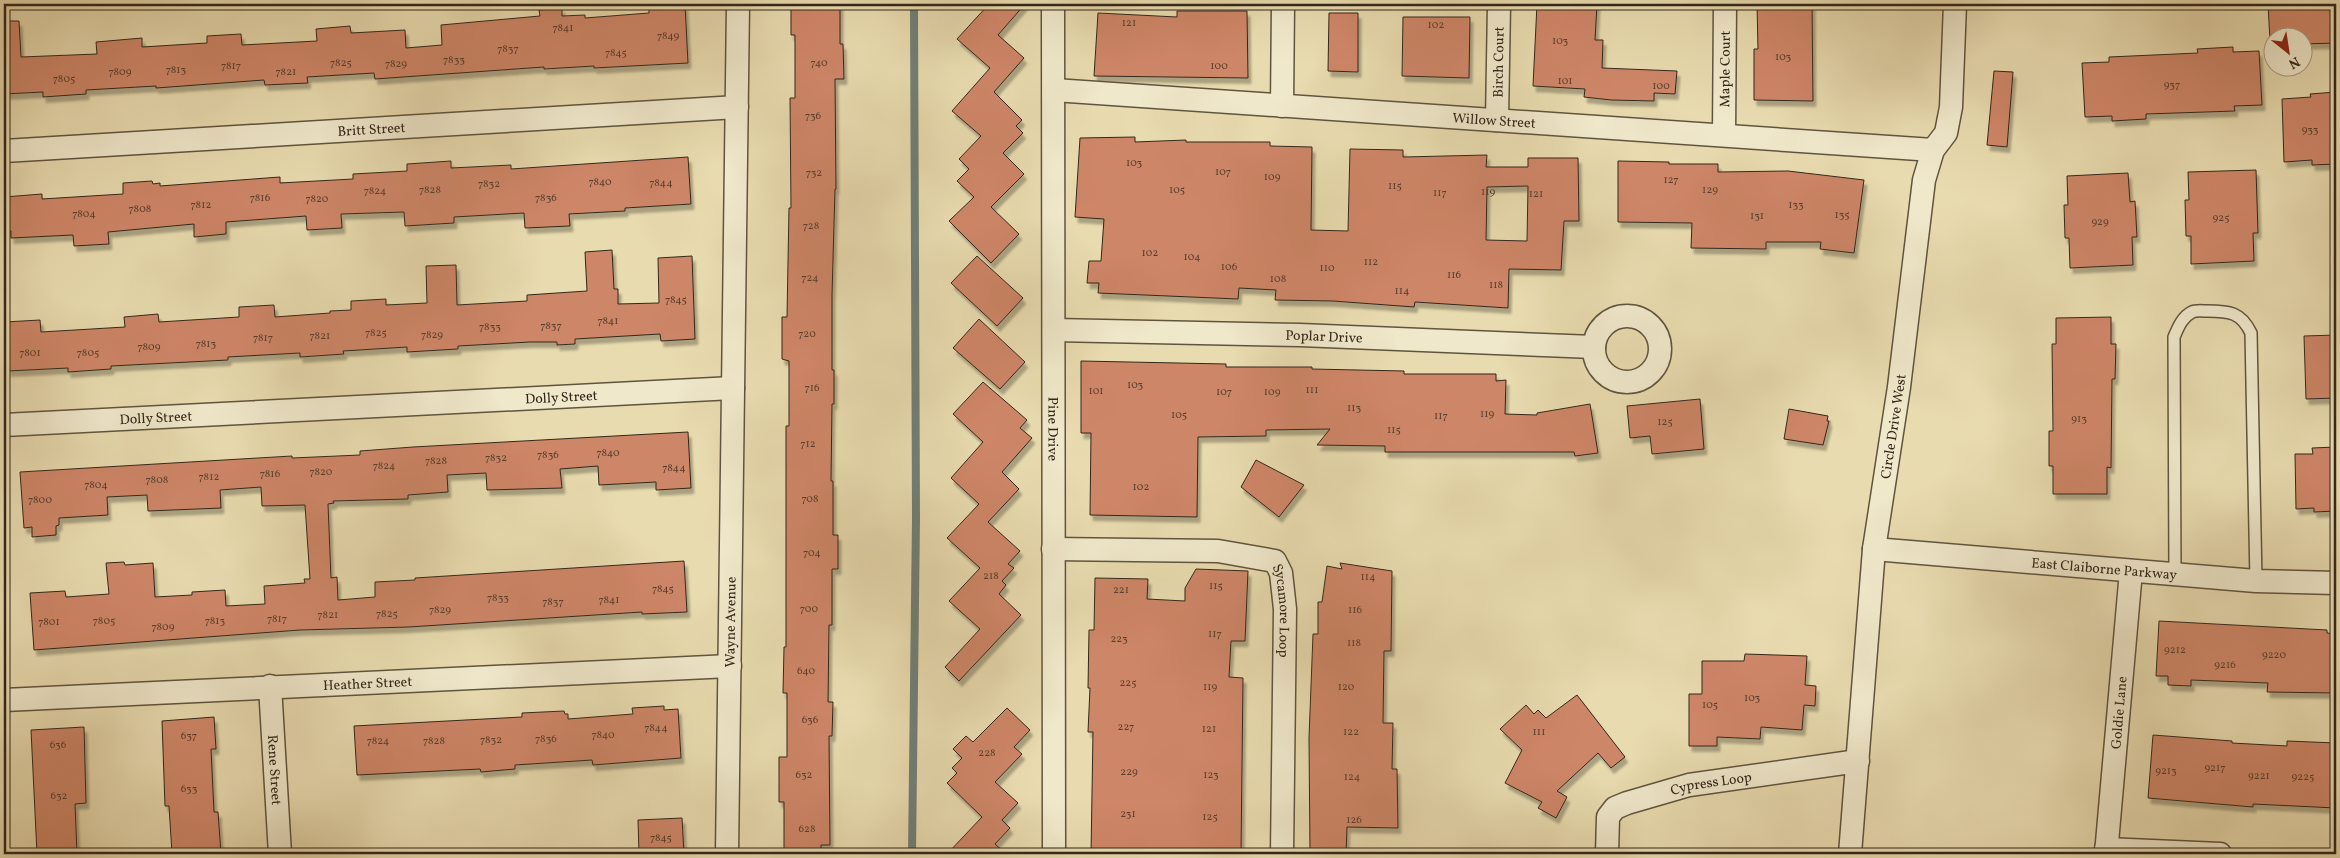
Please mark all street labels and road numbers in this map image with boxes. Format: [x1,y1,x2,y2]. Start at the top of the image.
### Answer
street label: Birch Court [1489,26,1510,98]
street label: Maple Court [1716,30,1736,108]
street label: Willow Street [1452,109,1536,134]
street label: Britt Street [337,119,406,142]
street label: Poplar Drive [1285,327,1363,349]
street label: Circle Drive West [1877,373,1912,480]
street label: Dolly Street [525,387,598,410]
street label: Pine Drive [1042,397,1062,462]
street label: Dolly Street [119,407,193,430]
street label: East Claiborne Parkway [2030,554,2178,585]
street label: Sycamore Loop [1267,561,1293,658]
street label: Wayne Avenue [721,576,742,668]
street label: Heather Street [323,673,413,696]
street label: Goldie Lane [2107,675,2133,750]
street label: Rene Street [262,734,285,806]
street label: Cypress Loop [1668,768,1753,801]

